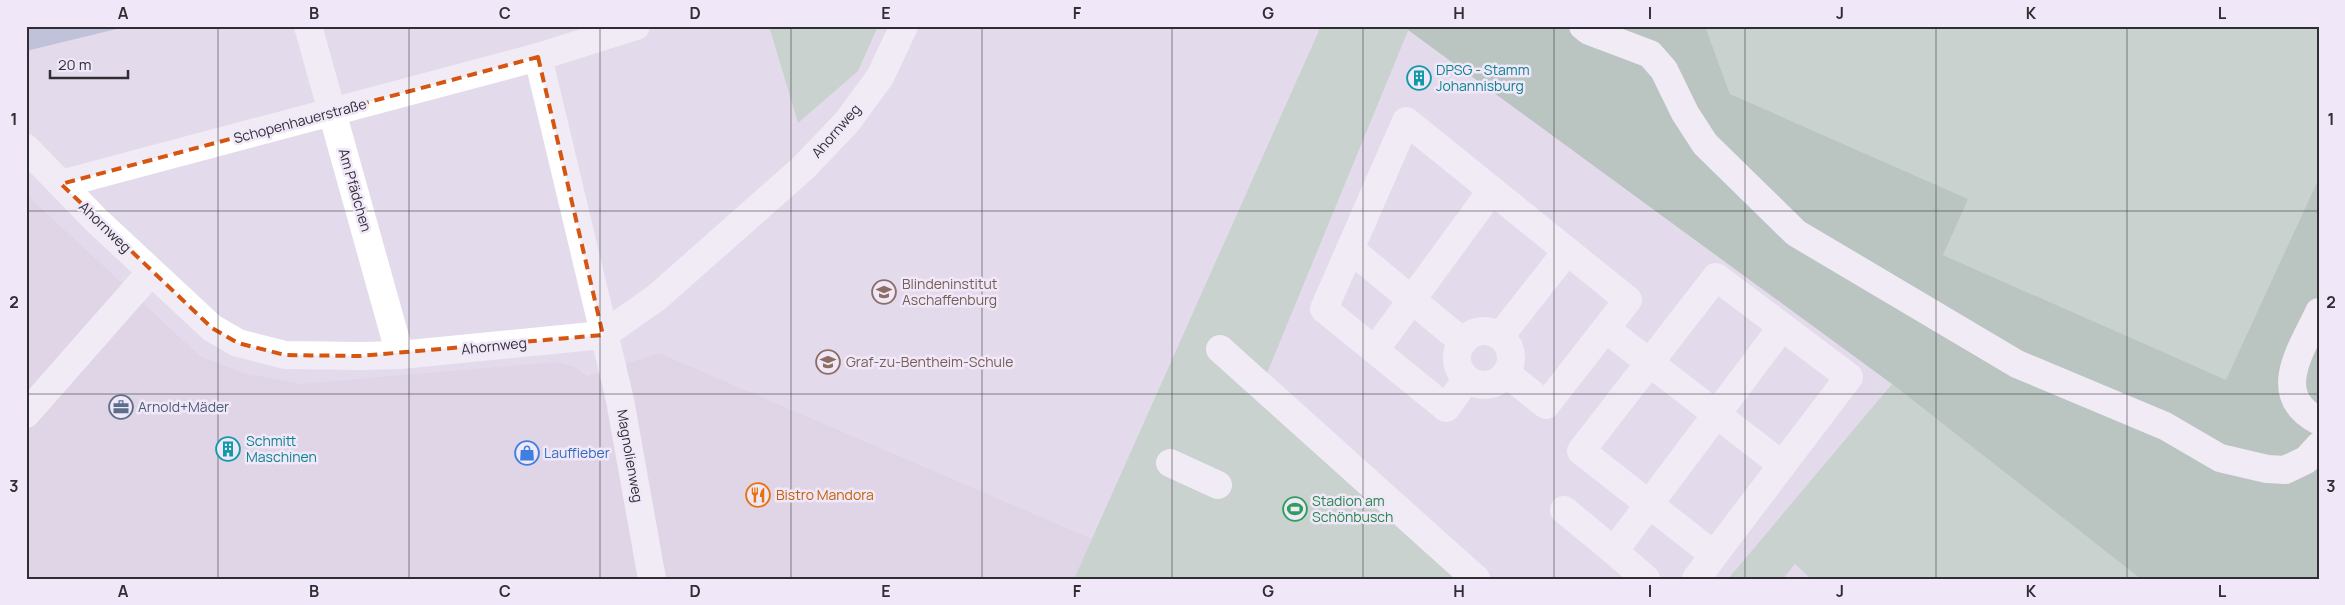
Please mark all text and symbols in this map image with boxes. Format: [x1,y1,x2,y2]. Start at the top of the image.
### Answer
text: A [118,2,129,24]
text: B [309,2,319,24]
text: C [499,2,511,24]
text: D [689,2,701,24]
text: E [881,2,891,24]
text: F [1073,2,1082,24]
text: G [1262,2,1274,24]
text: H [1453,2,1465,24]
text: I [1648,2,1652,24]
text: J [1836,2,1844,24]
text: K [2026,2,2037,24]
text: L [2218,2,2227,24]
scale bar [50,48,128,80]
text: 20 m [58,54,91,75]
place label: DPSG - Stamm Johannisburg [1436,60,1530,95]
building icon: DPSG - Stamm Johannisburg [1406,65,1432,91]
street label: Schopenhauerstraße [231,94,368,147]
street label: Ahornweg [807,100,864,162]
text: 1 [10,108,18,130]
text: 1 [2327,108,2335,130]
street label: Am Pfädchen [335,146,376,234]
street label: Ahornweg [75,197,136,256]
place label: Blindeninstitut Aschaffenburg [902,274,998,309]
school or university icon: Blindeninstitut Aschaffenburg [871,279,897,305]
text: 2 [9,291,19,313]
text: 2 [2326,291,2336,313]
street label: Ahornweg [460,333,528,358]
school or university icon: Graf-zu-Bentheim-Schule [815,349,841,375]
place label: Graf-zu-Bentheim-Schule [846,352,1013,371]
office icon: Arnold+Mäder [108,394,134,420]
place label: Arnold+Mäder [138,397,229,416]
street label: Magnolienweg [613,408,648,504]
place label: Schmitt Maschinen [246,431,317,466]
building icon: Schmitt Maschinen [215,436,241,462]
shop icon: Lauffieber [514,440,540,466]
place label: Lauffieber [544,443,610,462]
text: 3 [9,475,19,497]
text: 3 [2326,475,2336,497]
restaurant icon: Bistro Mandora [745,482,771,508]
place label: Bistro Mandora [776,485,874,504]
place label: Stadion am Schönbusch [1312,491,1393,526]
sports icon: Stadion am Schönbusch [1282,496,1308,522]
text: A [118,580,129,602]
text: B [309,580,319,602]
text: C [499,580,511,602]
text: D [689,580,701,602]
text: E [881,580,891,602]
text: F [1073,580,1082,602]
text: G [1262,580,1274,602]
text: H [1453,580,1465,602]
text: I [1648,580,1652,602]
text: J [1836,580,1844,602]
text: K [2026,580,2037,602]
text: L [2218,580,2227,602]

